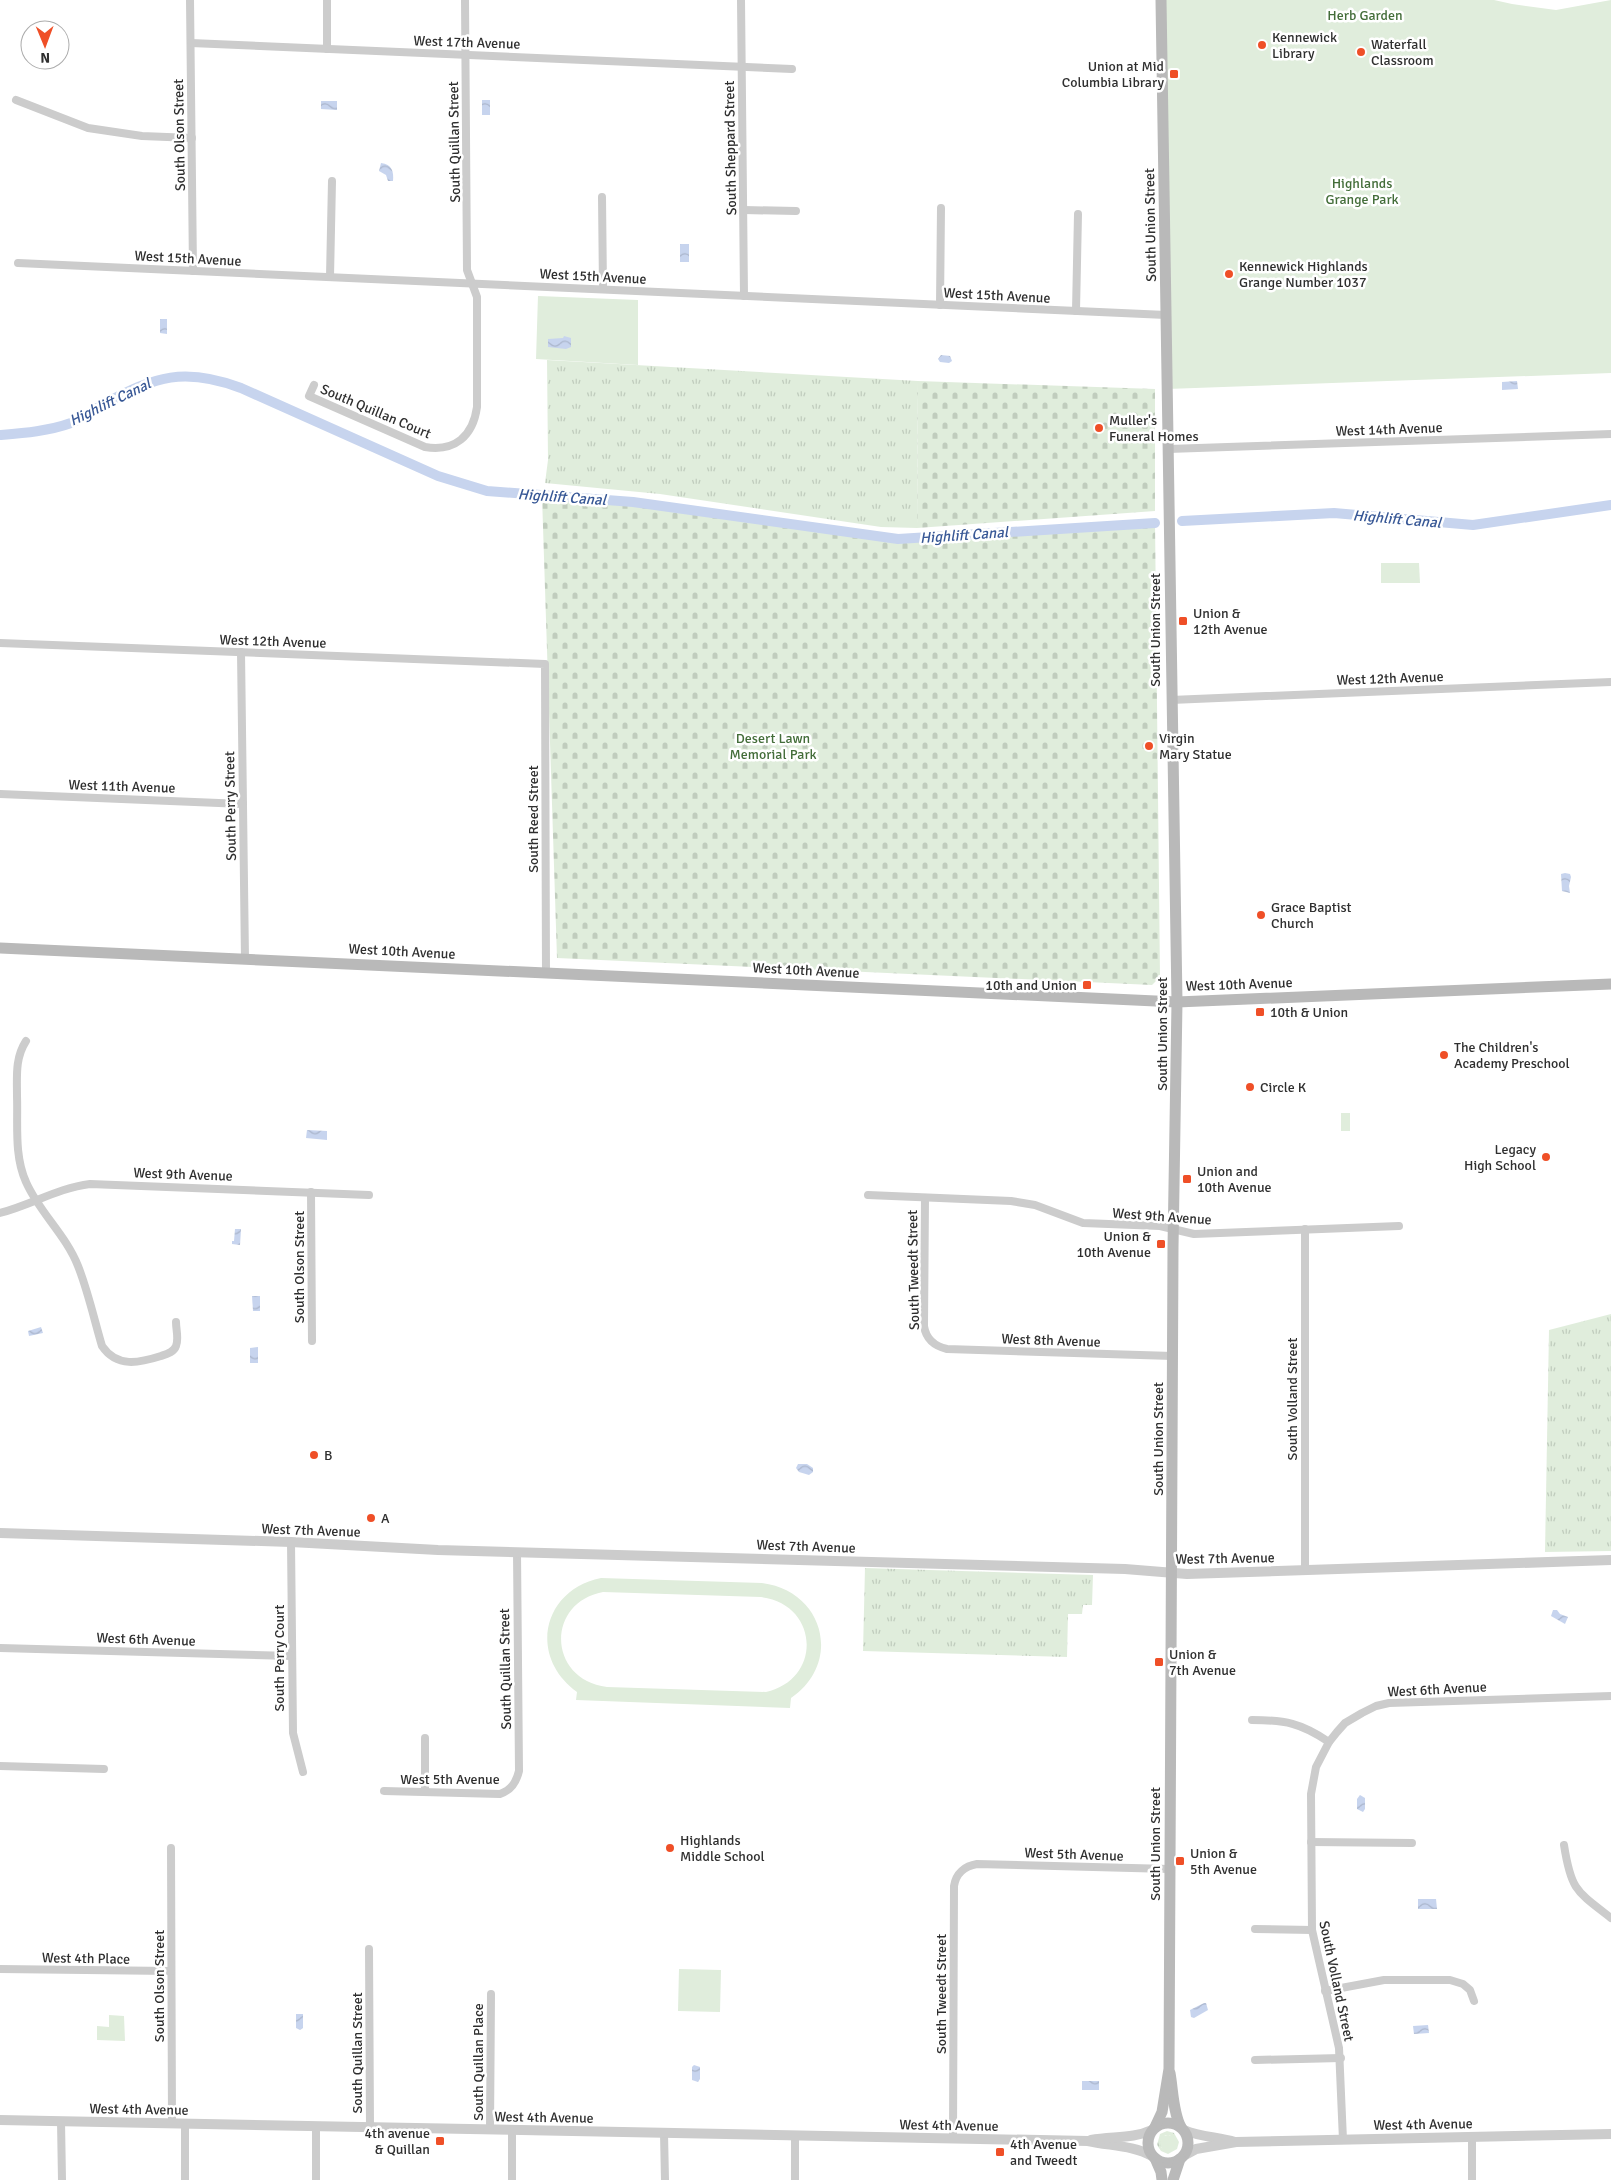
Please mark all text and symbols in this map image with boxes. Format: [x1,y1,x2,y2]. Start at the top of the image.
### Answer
park label: Herb Garden [1327,7,1403,24]
north arrow [20,20,70,70]
place label: Kennewick Library [1272,29,1337,62]
street label: West 17th Avenue [413,32,521,53]
place label: Waterfall Classroom [1371,36,1434,69]
marker: Kennewick Library [1256,39,1268,51]
marker: Waterfall Classroom [1355,46,1367,58]
text: N [40,49,50,66]
place label: Union at Mid Columbia Library [1062,58,1164,91]
marker: Union at Mid Columbia Library [1168,68,1180,80]
street label: South Olson Street [170,79,189,191]
street label: South Sheppard Street [721,80,740,215]
street label: South Quillan Street [445,81,464,203]
street label: South Union Street [1141,168,1160,282]
park label: Highlands Grange Park [1325,175,1399,208]
street label: West 15th Avenue [134,247,242,270]
place label: Kennewick Highlands Grange Number 1037 [1239,258,1368,291]
street label: West 15th Avenue [539,265,647,288]
marker: Kennewick Highlands Grange Number 1037 [1223,268,1235,280]
street label: West 15th Avenue [943,284,1051,307]
water label: Highlift Canal [66,374,155,429]
street label: South Quillan Court [318,381,434,442]
place label: Muller's Funeral Homes [1109,412,1199,445]
street label: West 14th Avenue [1335,419,1443,440]
marker: Muller's Funeral Homes [1093,422,1105,434]
water label: Highlift Canal [517,485,608,509]
water label: Highlift Canal [1352,506,1443,532]
water label: Highlift Canal [919,523,1010,547]
street label: South Union Street [1147,573,1164,687]
place label: Union & 12th Avenue [1193,605,1268,638]
marker: Union & 12th Avenue [1177,615,1189,627]
street label: West 12th Avenue [219,631,327,652]
street label: West 12th Avenue [1336,668,1444,689]
park label: Desert Lawn Memorial Park [729,730,817,763]
place label: Virgin Mary Statue [1159,730,1232,763]
marker: Virgin Mary Statue [1143,740,1155,752]
street label: South Perry Street [221,751,240,861]
street label: South Reed Street [525,765,542,873]
street label: West 11th Avenue [68,776,176,797]
place label: Grace Baptist Church [1271,899,1352,932]
marker: Grace Baptist Church [1255,909,1267,921]
street label: West 10th Avenue [348,940,456,963]
street label: West 10th Avenue [752,959,860,982]
street label: West 10th Avenue [1185,974,1293,995]
place label: 10th and Union [985,977,1077,994]
street label: South Union Street [1154,977,1171,1091]
marker: 10th and Union [1081,979,1093,991]
place label: 10th & Union [1270,1004,1348,1021]
marker: 10th & Union [1254,1006,1266,1018]
place label: The Children's Academy Preschool [1454,1039,1570,1072]
marker: The Children's Academy Preschool [1438,1049,1450,1061]
place label: Circle K [1260,1079,1307,1096]
marker: Circle K [1244,1081,1256,1093]
place label: Legacy High School [1464,1141,1536,1174]
marker: Legacy High School [1540,1151,1552,1163]
place label: Union and 10th Avenue [1197,1163,1272,1196]
street label: West 9th Avenue [133,1164,233,1185]
marker: Union and 10th Avenue [1181,1173,1193,1185]
street label: West 9th Avenue [1112,1205,1212,1228]
street label: South Tweedt Street [904,1210,923,1330]
street label: South Olson Street [291,1211,308,1323]
place label: Union & 10th Avenue [1076,1228,1151,1261]
marker: Union & 10th Avenue [1155,1238,1167,1250]
street label: West 8th Avenue [1001,1330,1101,1351]
street label: South Volland Street [1284,1338,1301,1460]
street label: South Union Street [1150,1382,1167,1496]
place label: B [324,1447,332,1464]
marker: B [308,1449,320,1461]
place label: A [381,1510,390,1527]
marker: A [365,1512,377,1524]
street label: West 7th Avenue [261,1520,361,1541]
street label: West 7th Avenue [756,1536,856,1557]
street label: West 7th Avenue [1175,1549,1275,1568]
street label: South Perry Court [271,1605,288,1711]
street label: South Quillan Street [496,1608,515,1730]
street label: West 6th Avenue [96,1629,196,1650]
place label: Union & 7th Avenue [1169,1646,1236,1679]
marker: Union & 7th Avenue [1153,1656,1165,1668]
street label: West 6th Avenue [1387,1678,1487,1701]
street label: West 5th Avenue [400,1771,500,1788]
street label: South Union Street [1147,1787,1164,1901]
place label: Highlands Middle School [680,1832,765,1865]
marker: Highlands Middle School [664,1842,676,1854]
street label: West 5th Avenue [1024,1844,1124,1865]
place label: Union & 5th Avenue [1190,1845,1257,1878]
marker: Union & 5th Avenue [1174,1855,1186,1867]
street label: South Volland Street [1315,1919,1358,2043]
street label: South Olson Street [151,1930,168,2042]
street label: South Tweedt Street [933,1934,950,2054]
street label: West 4th Place [42,1949,130,1968]
street label: South Quillan Street [349,1992,366,2114]
street label: South Quillan Place [470,2003,487,2121]
street label: West 4th Avenue [89,2100,189,2119]
street label: West 4th Avenue [494,2108,594,2127]
street label: West 4th Avenue [1373,2115,1473,2134]
street label: West 4th Avenue [899,2116,999,2135]
place label: 4th avenue & Quillan [365,2125,430,2158]
marker: 4th avenue & Quillan [434,2135,446,2147]
place label: 4th Avenue and Tweedt [1010,2136,1078,2169]
marker: 4th Avenue and Tweedt [994,2146,1006,2158]

